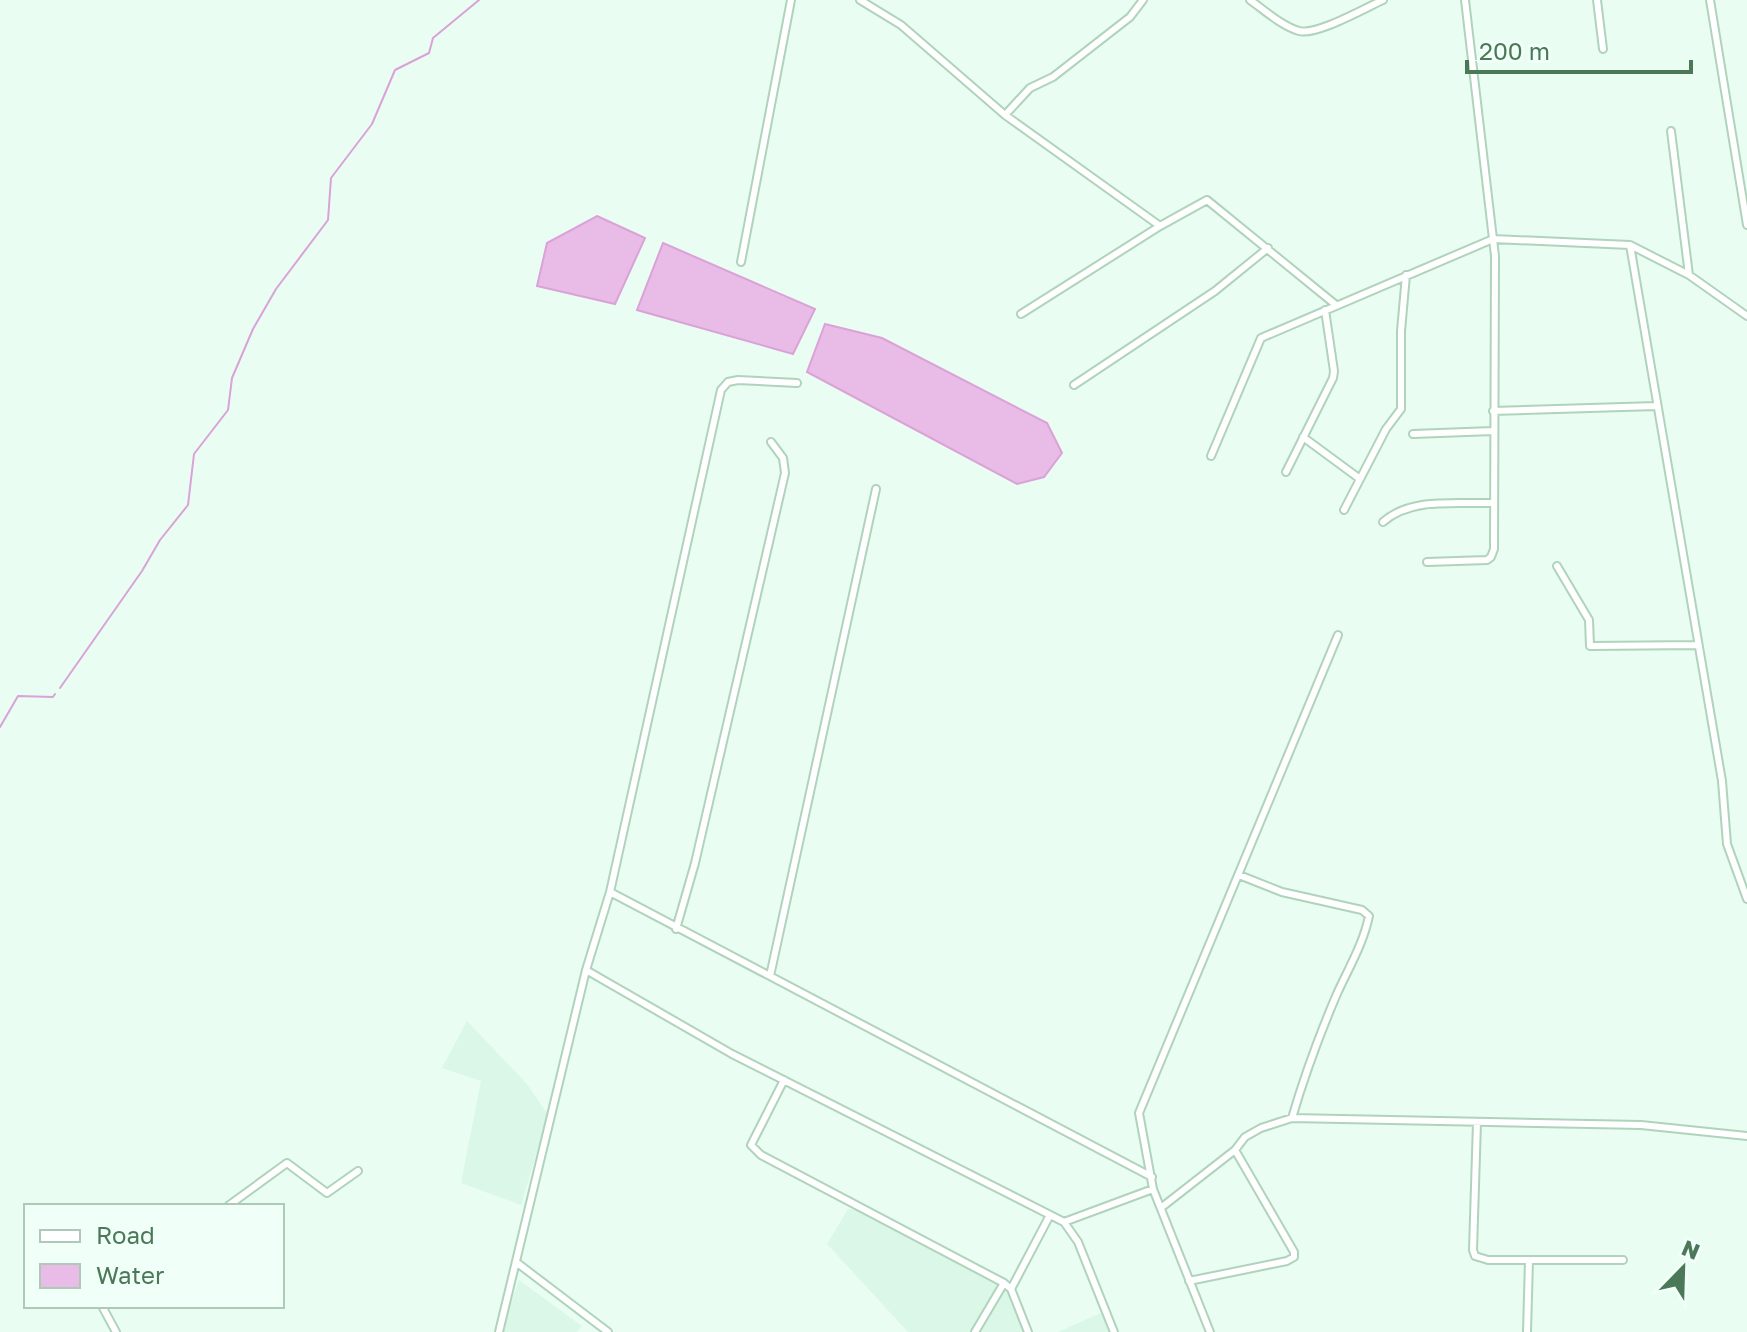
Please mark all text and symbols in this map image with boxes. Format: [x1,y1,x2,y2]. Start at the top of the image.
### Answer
scale bar [1467,24,1691,74]
text: 200 m [1479,36,1550,65]
legend [24,1204,284,1308]
text: Road [96,1220,155,1249]
north arrow [1643,1228,1723,1308]
text: N [1678,1233,1704,1265]
text: Water [96,1260,164,1289]

